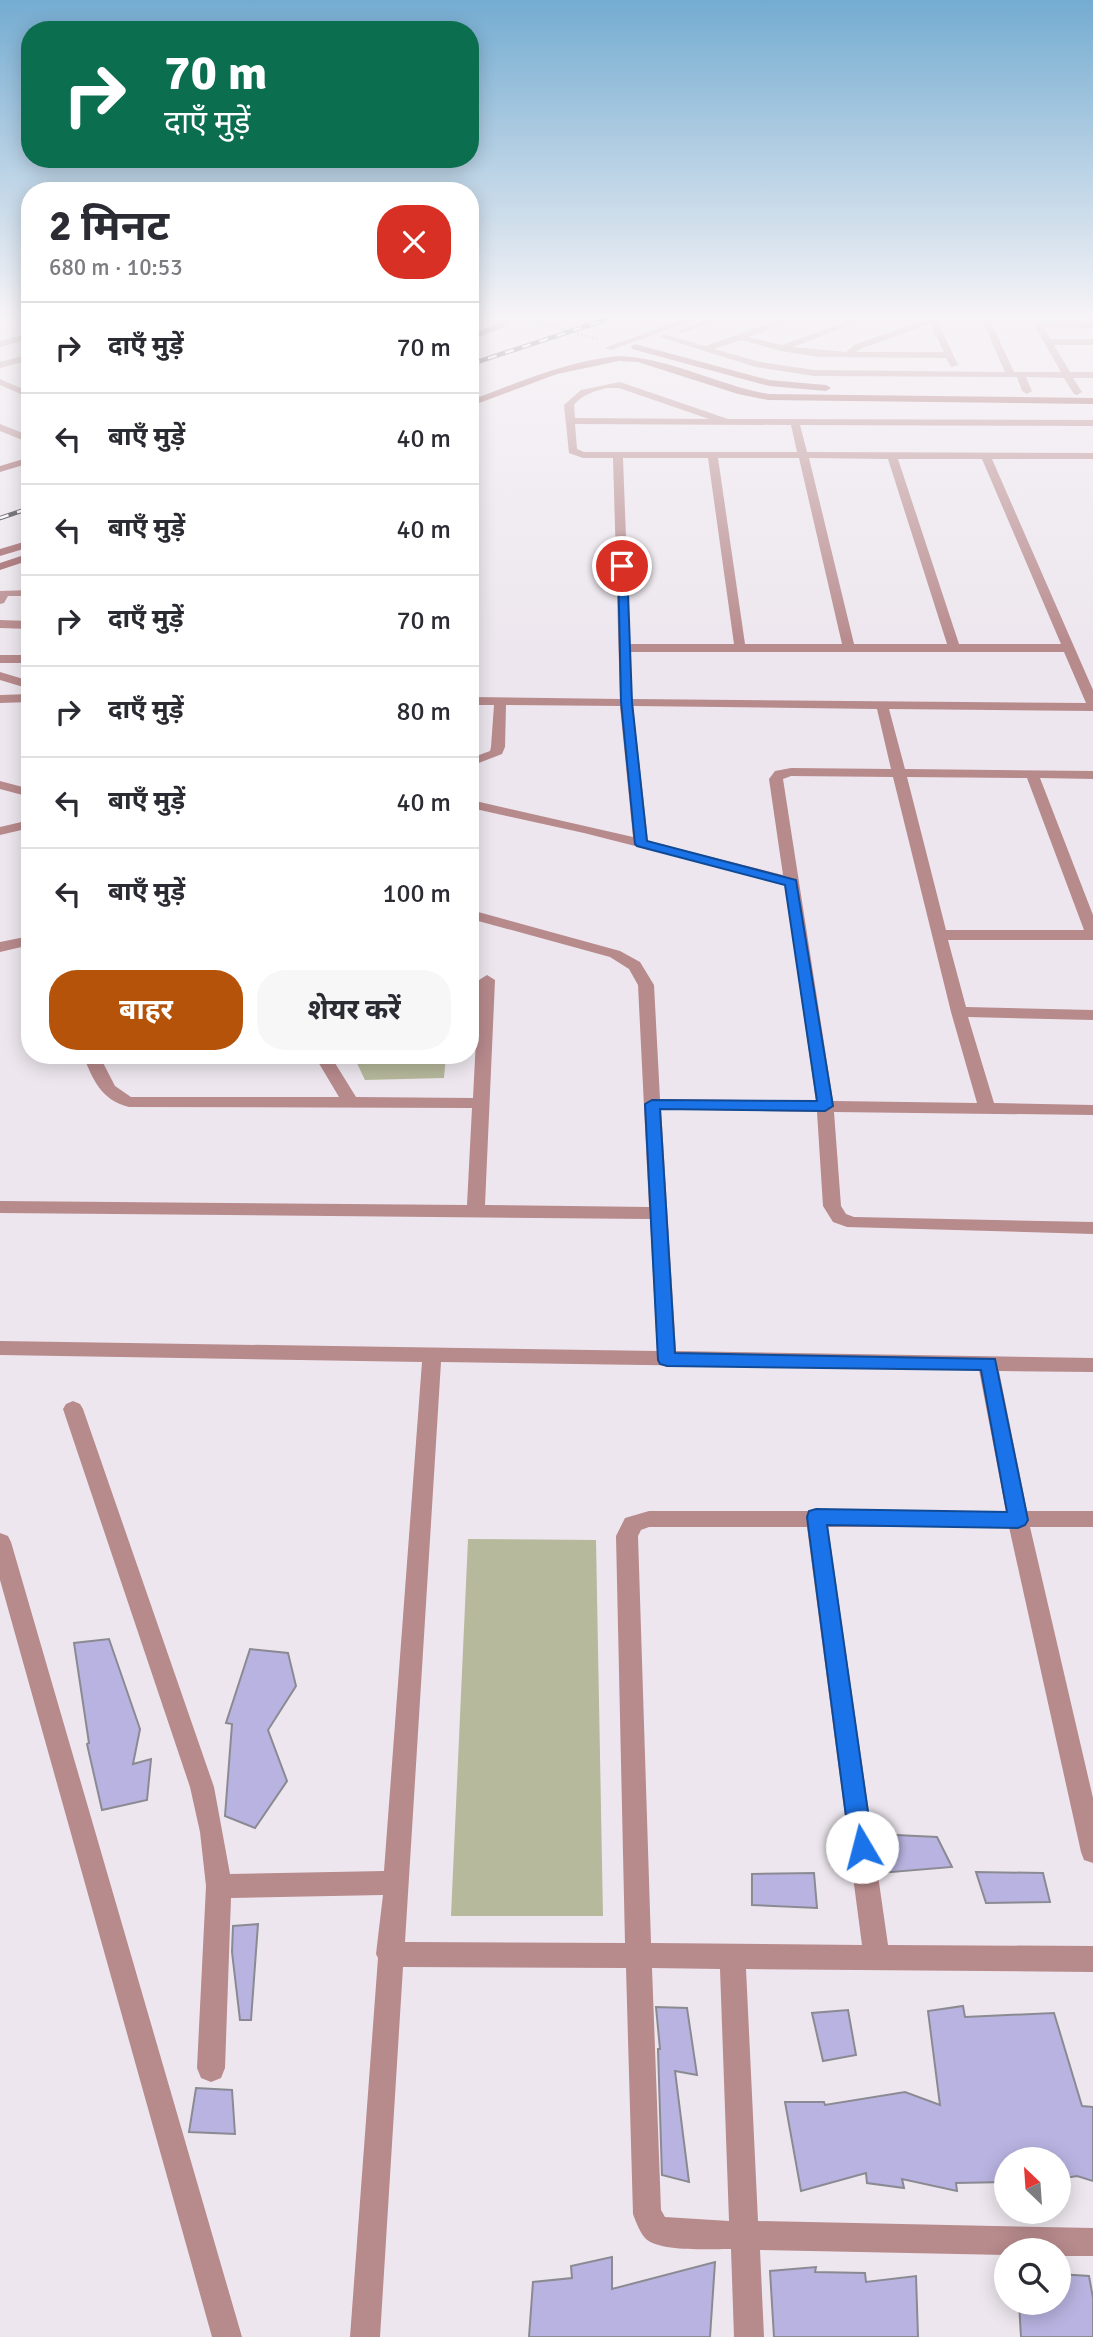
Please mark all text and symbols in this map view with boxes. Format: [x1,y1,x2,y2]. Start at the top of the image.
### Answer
text: 70 m [164,43,267,103]
icon: right [49,49,140,140]
text: दाएँ मुड़ें [164,103,250,142]
text: 2 मिनट [49,201,169,252]
button: close [377,205,451,279]
text: 680 m · 10:53 [49,253,183,282]
icon: right [49,329,87,367]
text: दाएँ मुड़ें [108,330,184,362]
text: 70 m [396,332,451,364]
icon: left [49,420,87,458]
text: बाएँ मुड़ें [108,421,185,453]
text: 40 m [396,423,451,455]
icon: left [49,511,87,549]
text: बाएँ मुड़ें [108,512,185,544]
text: 40 m [396,514,451,546]
pin [592,536,652,596]
icon: arrive [603,547,641,585]
icon: right [49,602,87,640]
text: दाएँ मुड़ें [108,603,184,635]
text: 70 m [396,605,451,637]
icon: right [49,693,87,731]
text: दाएँ मुड़ें [108,694,184,726]
text: 80 m [396,696,451,728]
icon: left [49,784,87,822]
text: बाएँ मुड़ें [108,785,185,817]
text: 40 m [396,787,451,819]
icon: left [49,875,87,913]
text: बाएँ मुड़ें [108,876,185,908]
text: 100 m [382,878,451,910]
button: बाहर [49,970,243,1050]
button: शेयर करें [257,970,451,1050]
position arrow [825,1810,899,1884]
north arrow [994,2147,1071,2224]
map controls [994,2147,1071,2315]
button: search [994,2238,1071,2315]

